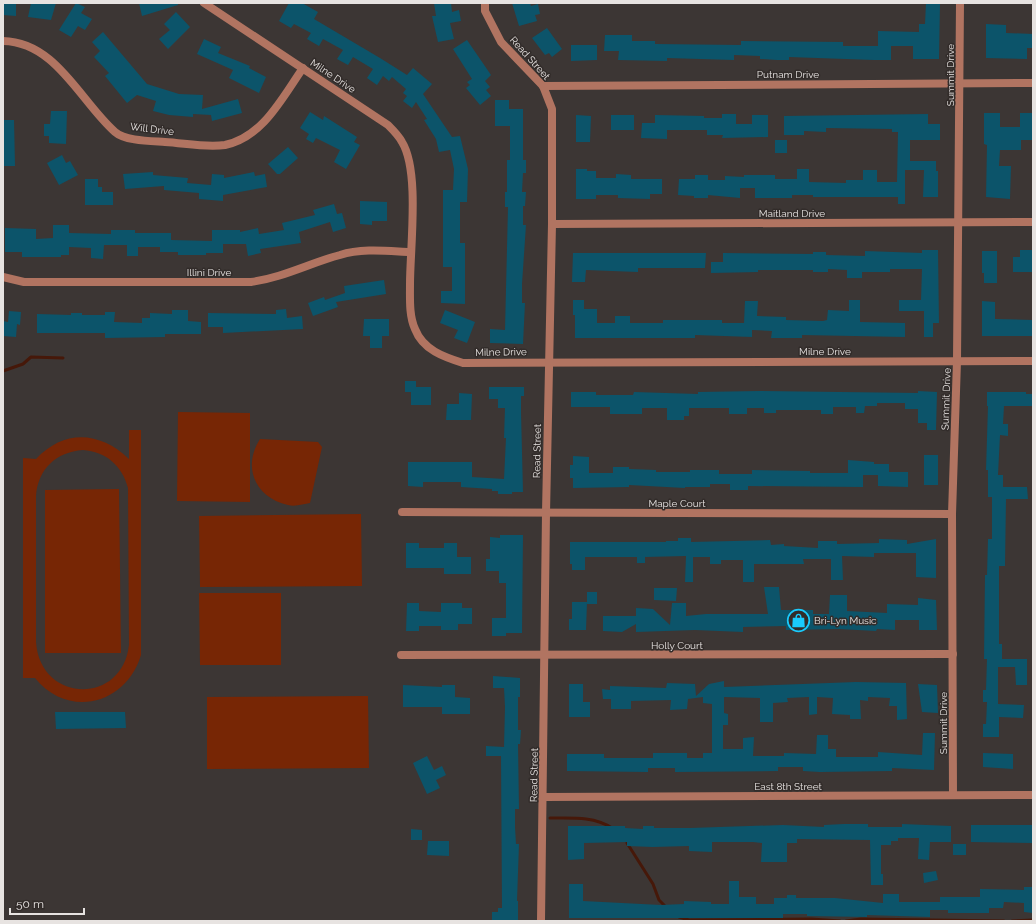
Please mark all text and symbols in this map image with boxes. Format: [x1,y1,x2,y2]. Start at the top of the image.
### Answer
street label: Read Street [508,34,553,82]
street label: Summit Drive [945,44,956,106]
street label: Milne Drive [308,57,358,95]
street label: Putnam Drive [757,69,819,80]
street label: Will Drive [129,121,175,137]
street label: Maitland Drive [759,208,825,219]
street label: Illini Drive [187,267,231,278]
street label: Milne Drive [475,346,527,358]
street label: Milne Drive [799,346,851,357]
street label: Summit Drive [939,368,953,430]
street label: Read Street [531,423,543,478]
street label: Maple Court [648,498,706,509]
shop icon: Bri-Lyn Music [786,607,812,633]
place label: Bri-Lyn Music [814,615,877,626]
street label: Holly Court [651,640,704,651]
street label: Summit Drive [938,692,949,754]
street label: Read Street [528,747,540,802]
street label: East 8th Street [754,781,822,792]
scale bar [10,890,84,916]
text: 50 m [16,897,44,911]

